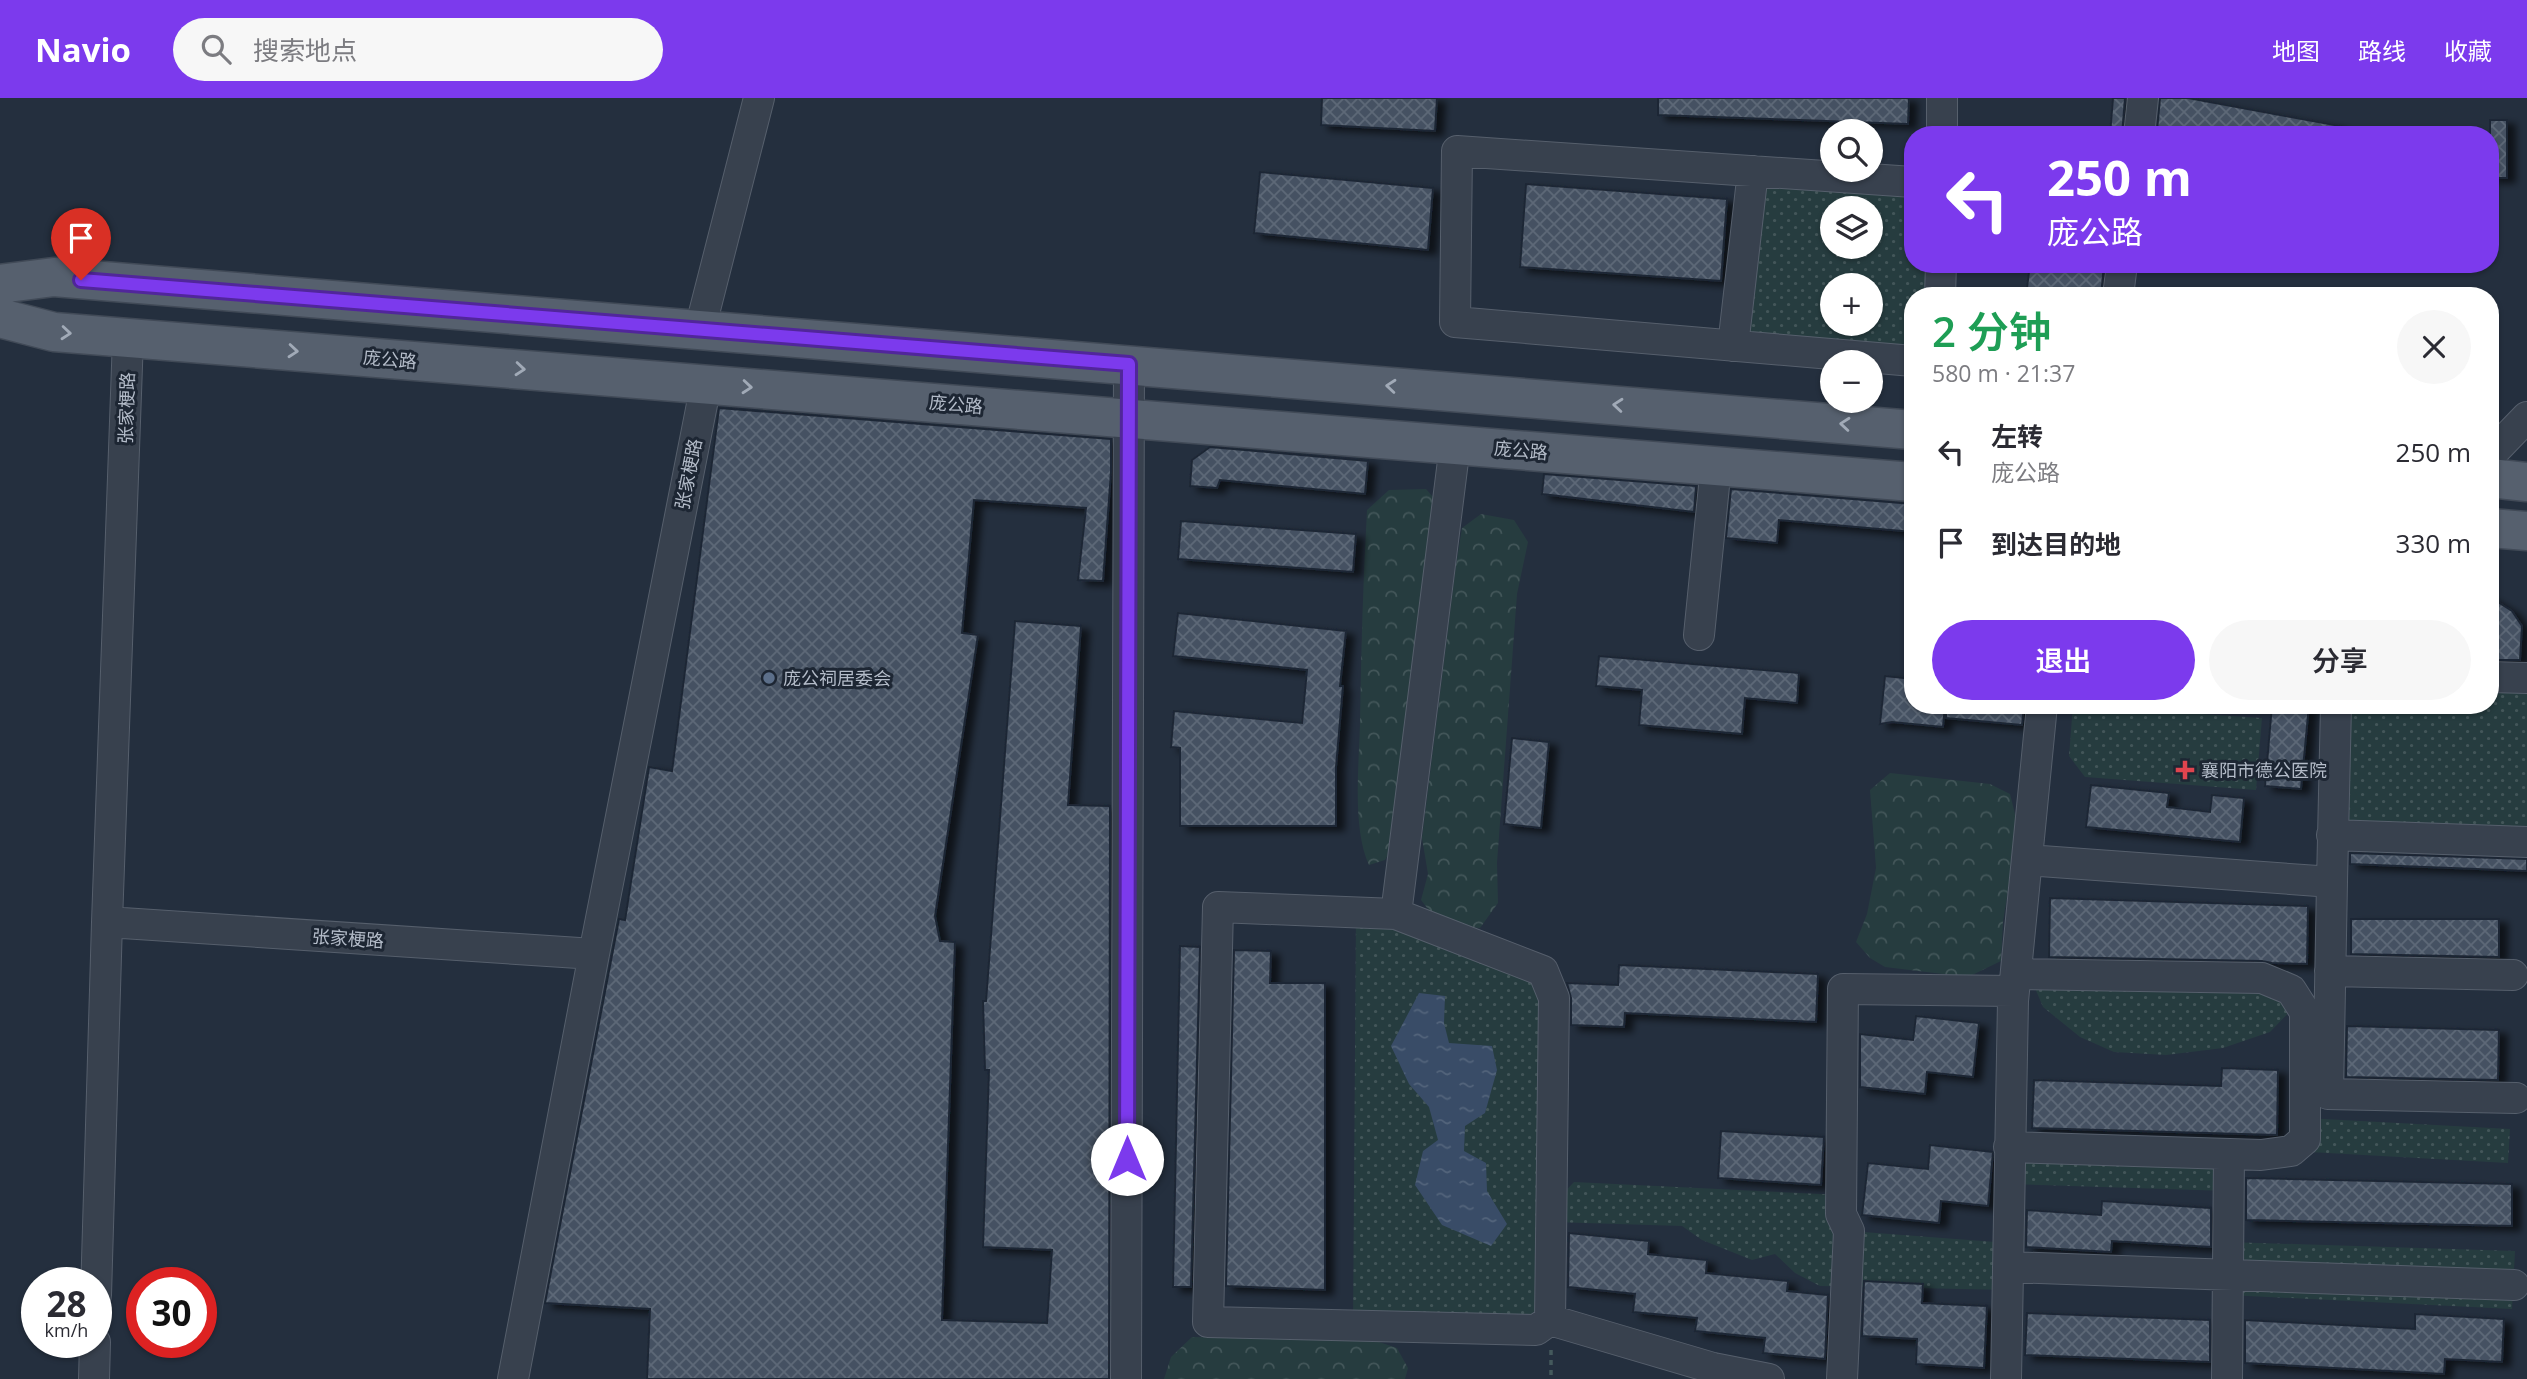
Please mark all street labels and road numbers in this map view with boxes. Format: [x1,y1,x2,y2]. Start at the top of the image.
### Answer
street label: 庞公路 [362,345,418,373]
street label: 张家梗路 [113,372,139,444]
street label: 庞公路 [928,390,984,418]
street label: 张家梗路 [669,436,707,512]
street label: 庞公路 [1493,436,1549,464]
street label: 张家梗路 [311,924,385,952]

